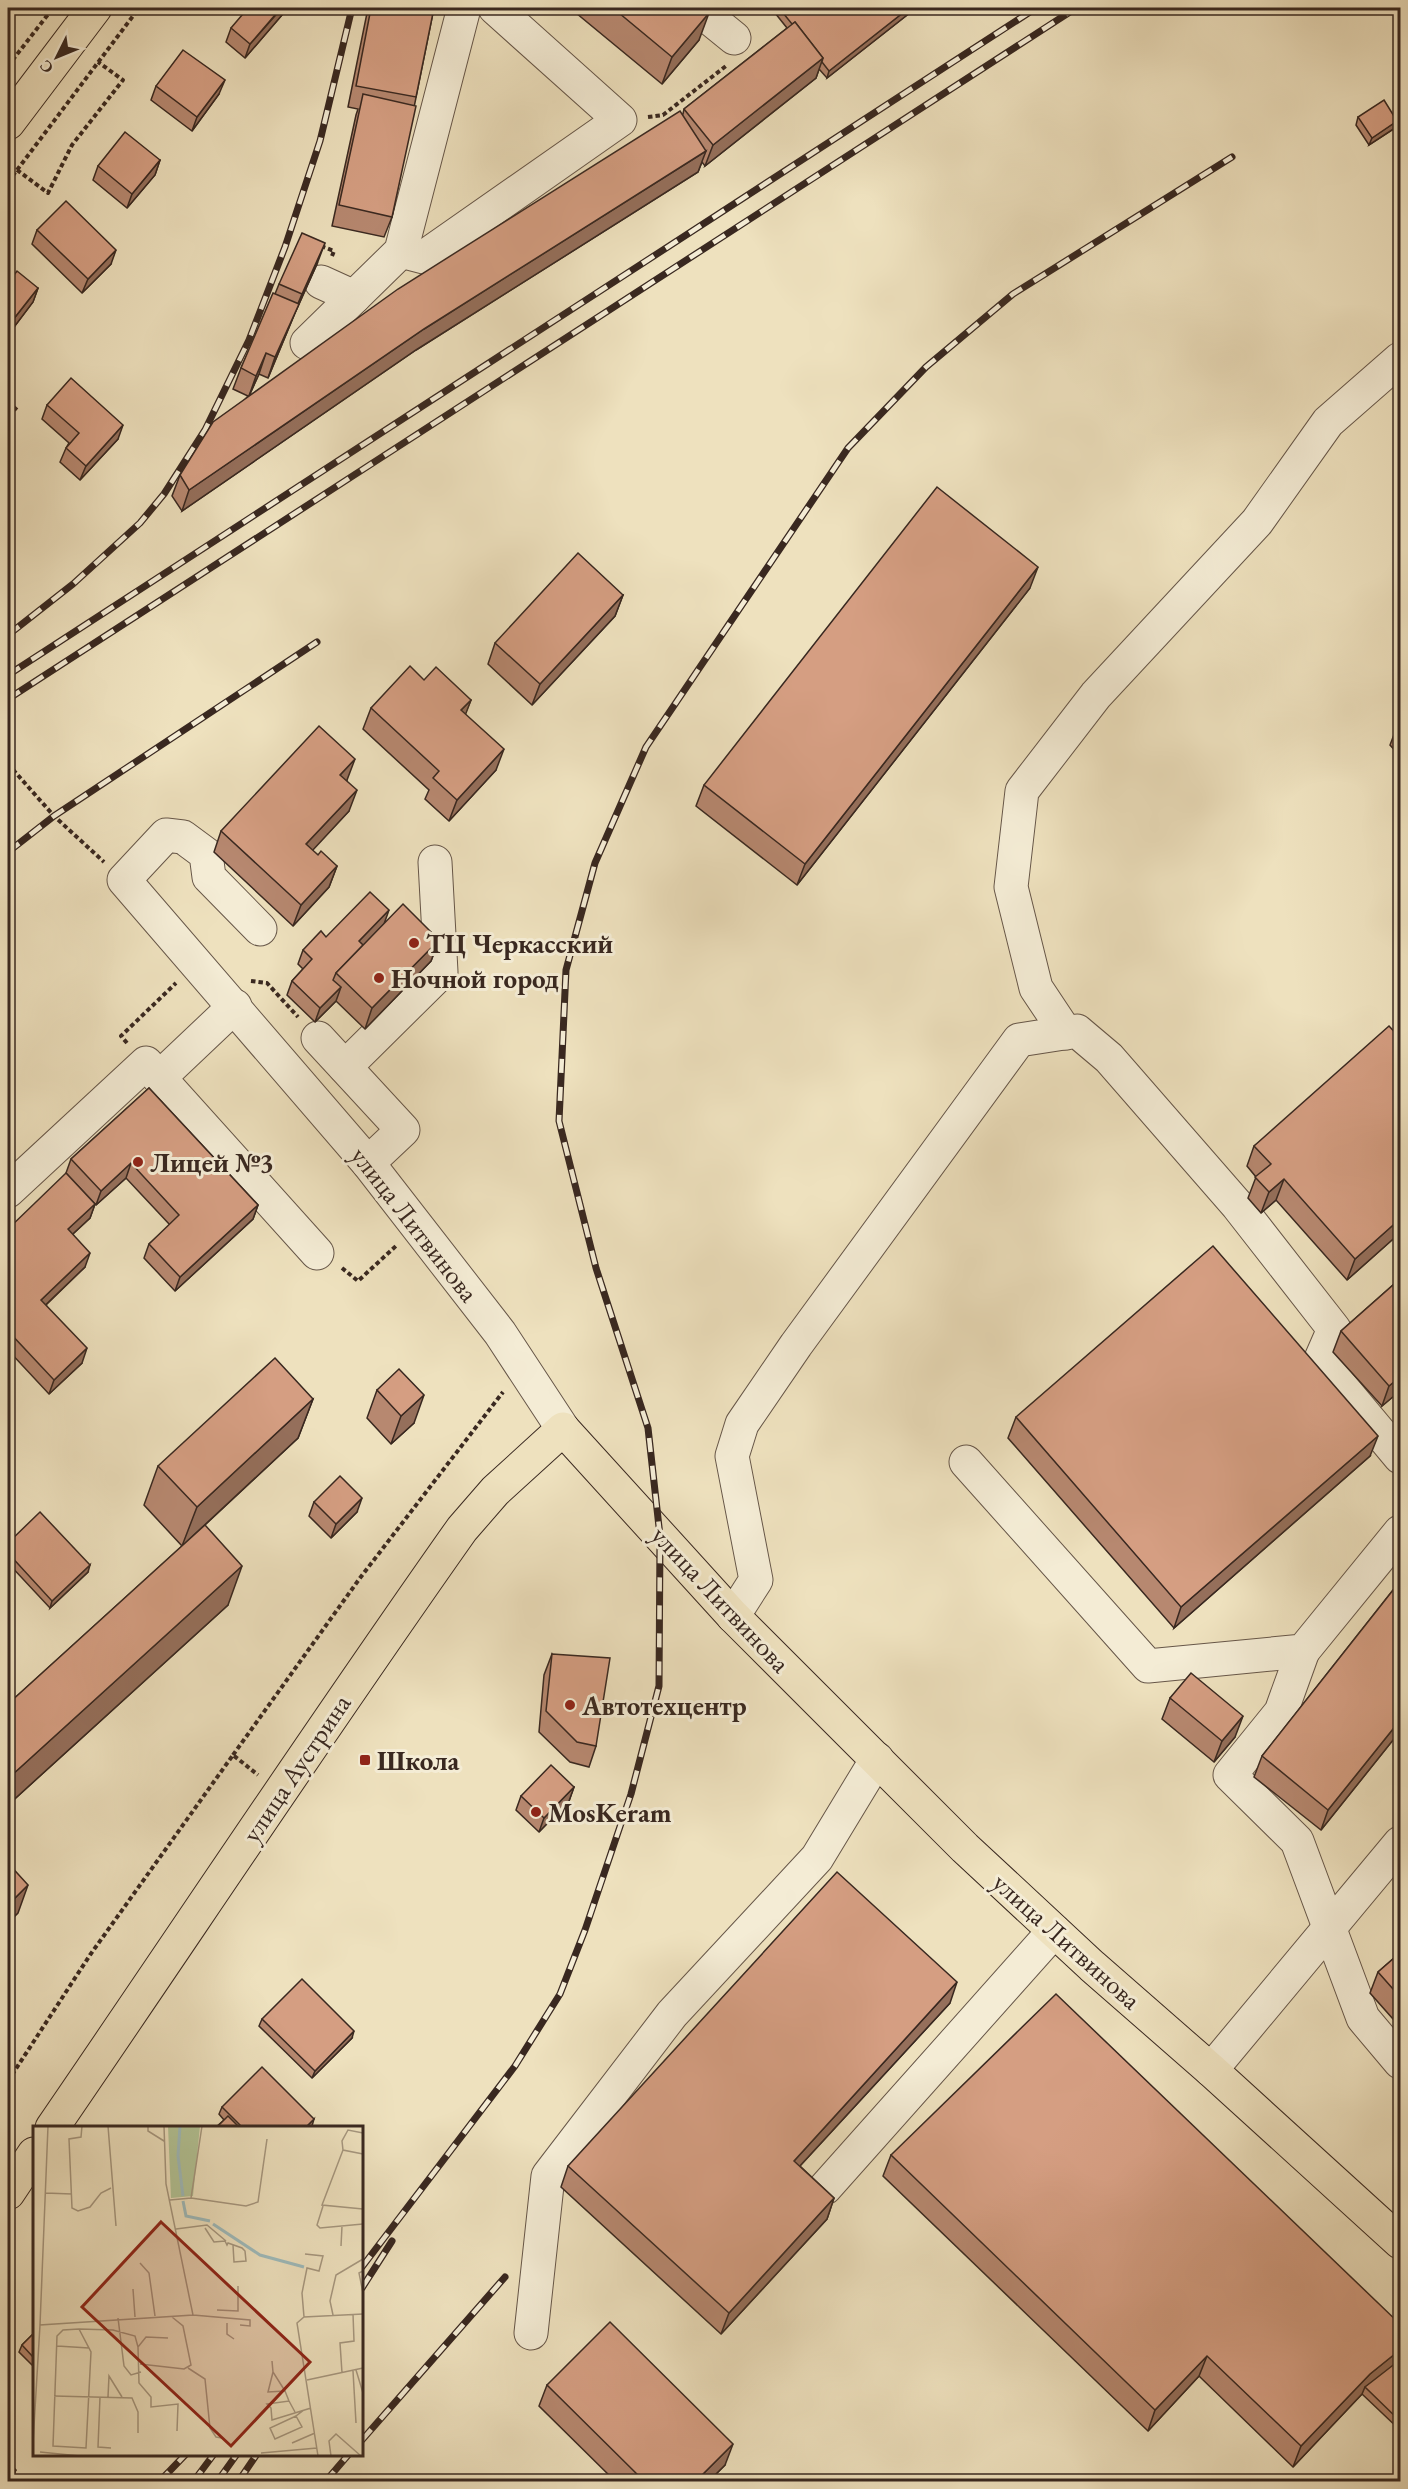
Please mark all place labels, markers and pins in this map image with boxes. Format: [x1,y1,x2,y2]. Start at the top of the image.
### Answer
place label: ТЦ Черкасский [426,926,613,961]
marker: ТЦ Черкасский [407,936,421,950]
place label: Ночной город [391,961,559,996]
marker: Ночной город [372,971,386,985]
place label: Лицей №3 [150,1145,274,1180]
marker: Лицей №3 [131,1155,145,1169]
place label: Автотехцентр [581,1688,747,1723]
marker: Автотехцентр [563,1698,577,1712]
place label: Школа [377,1743,460,1778]
marker: Школа [358,1753,372,1767]
place label: MosKeram [548,1795,672,1830]
marker: MosKeram [529,1805,543,1819]

